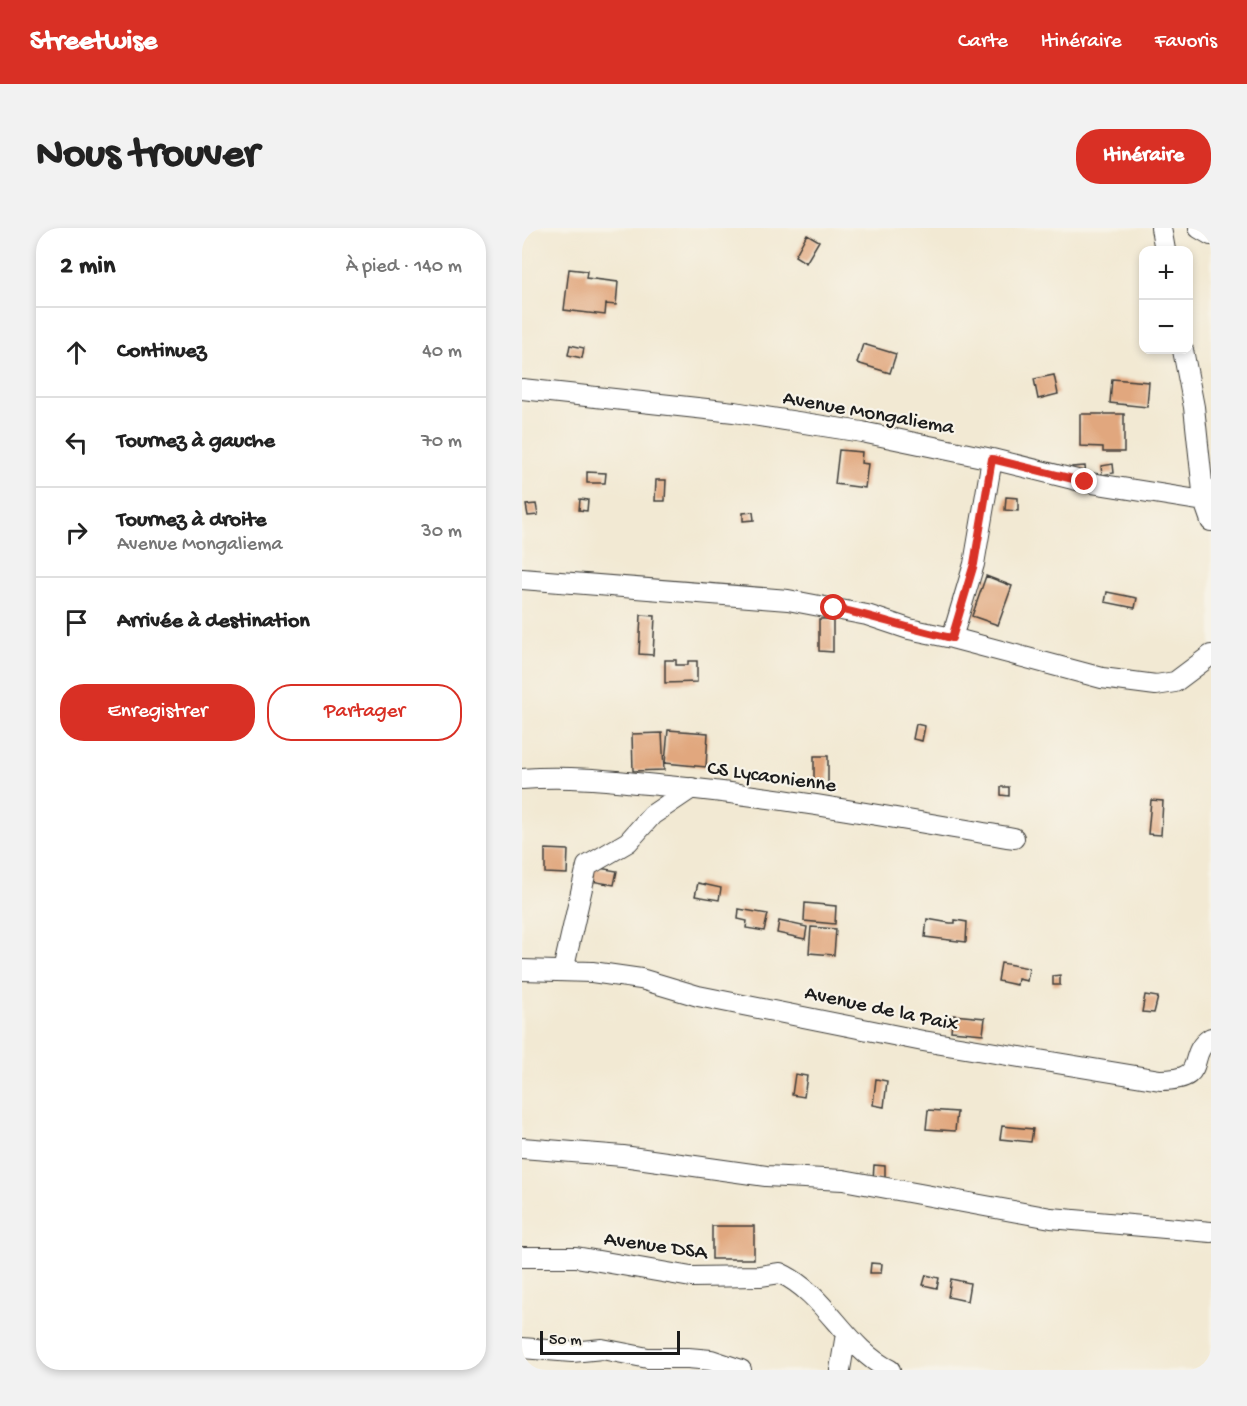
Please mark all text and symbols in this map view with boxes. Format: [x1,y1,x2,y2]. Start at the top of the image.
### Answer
text: Streetwise [30,26,157,59]
text: Carte [958,30,1008,55]
text: Itinéraire [1041,30,1122,55]
text: Favoris [1155,30,1217,55]
button: Itinéraire [1076,129,1211,184]
text: Nous trouver [36,132,259,181]
map controls [1139,246,1193,354]
button: + [1139,246,1193,300]
text: 2 min [60,252,115,283]
text: À pied · 140 m [346,256,462,279]
button: − [1139,300,1193,354]
icon: ahead [60,336,93,369]
text: Continuez [117,339,206,365]
text: 40 m [422,341,462,364]
street label: Avenue Mongaliema [781,387,957,442]
icon: left [60,426,93,459]
text: Tournez à gauche [117,429,275,455]
text: 70 m [421,431,462,454]
route end [1071,468,1097,494]
text: Tournez à droite [117,508,266,534]
icon: right [60,516,93,549]
text: 30 m [421,521,462,544]
text: Avenue Mongaliema [117,534,283,557]
route start [820,594,846,620]
icon: arrive [60,606,93,639]
text: Arrivée à destination [117,609,310,635]
button: Enregistrer [60,684,255,741]
button: Partager [267,684,462,741]
street label: CS Lycaonienne [705,757,839,800]
street label: Avenue de la Paix [802,982,960,1039]
street label: Avenue DSA [602,1228,710,1267]
scale bar [540,1328,680,1356]
text: 50 m [549,1332,582,1351]

